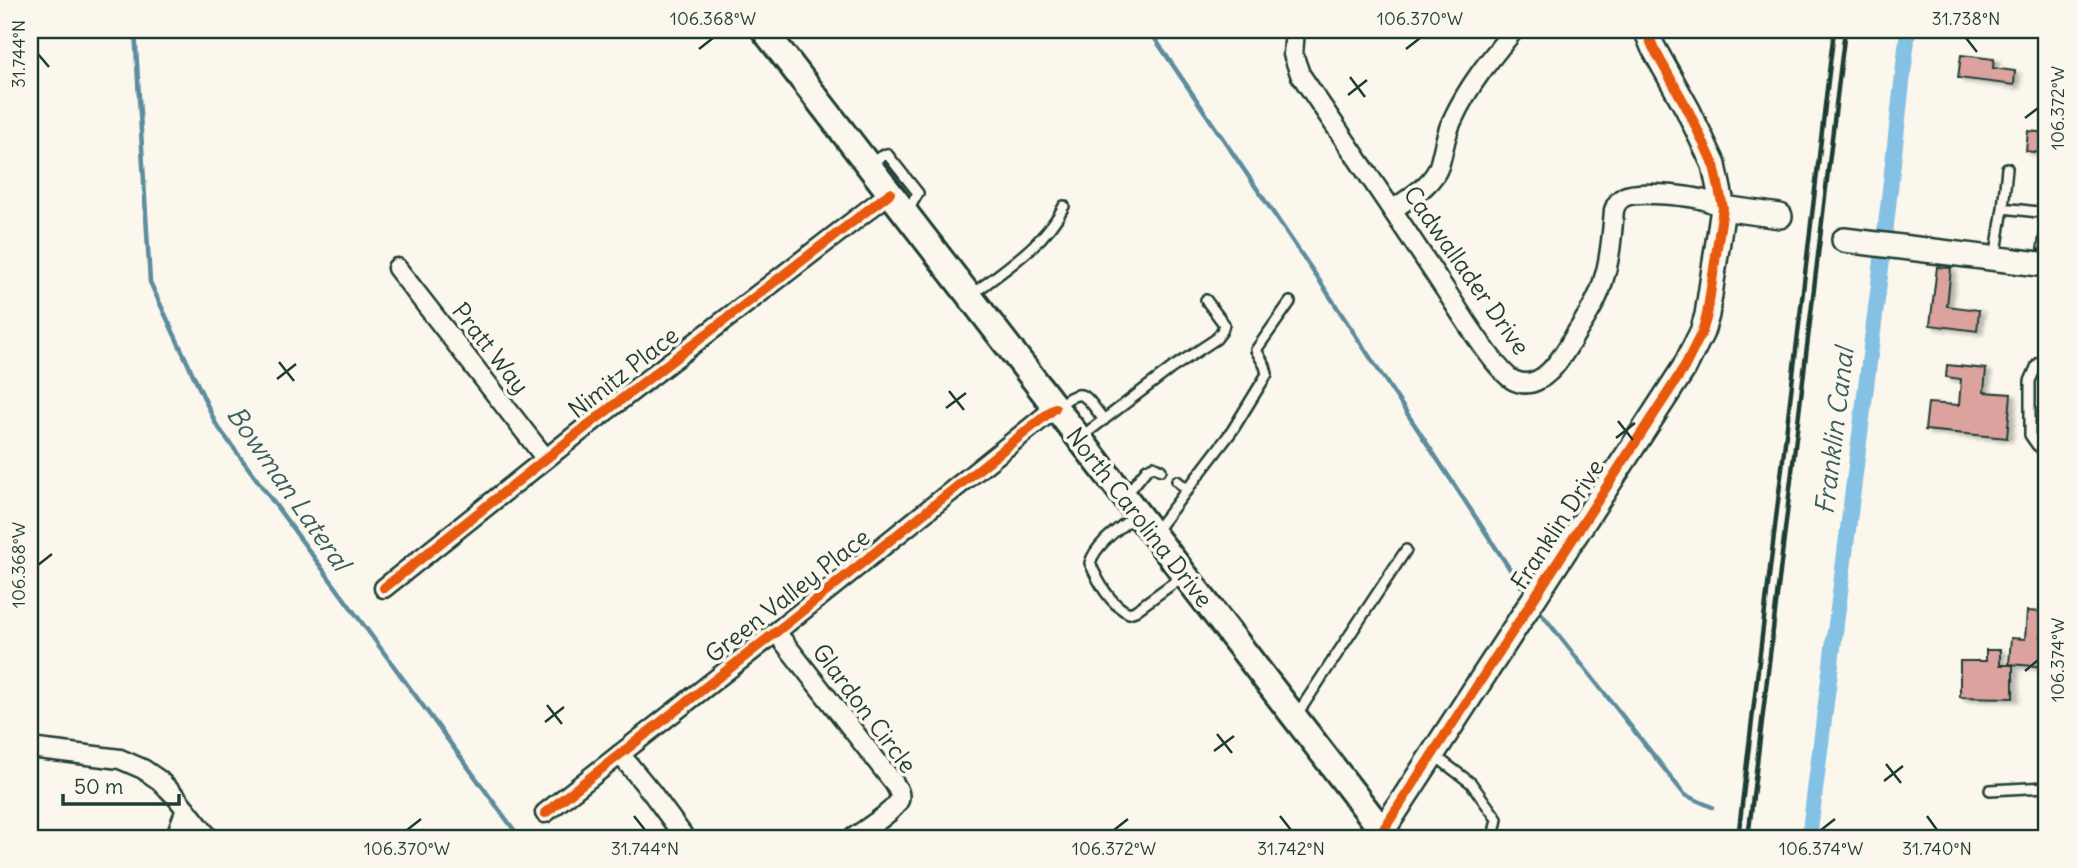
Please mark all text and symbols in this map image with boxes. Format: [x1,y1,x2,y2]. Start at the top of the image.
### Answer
text: 106.368°W [670,7,756,30]
text: 106.370°W [1377,7,1463,30]
text: 31.738°N [1932,7,2000,30]
text: 31.744°N [7,20,30,88]
text: 106.372°W [2046,66,2069,150]
street label: Cadwallader Drive [1398,180,1536,360]
street label: Pratt Way [446,296,536,400]
street label: Nimitz Place [562,320,684,424]
water label: Franklin Canal [1807,343,1861,516]
water label: Bowman Lateral [220,399,360,579]
street label: North Carolina Drive [1060,421,1220,613]
street label: Franklin Drive [1504,453,1610,595]
street label: Green Valley Place [699,521,875,669]
text: 106.368°W [7,522,30,608]
text: 106.374°W [2046,618,2069,702]
street label: Glardon Circle [807,637,923,779]
scale bar [63,763,178,807]
text: 50 m [74,773,123,800]
text: 106.370°W [364,837,450,860]
text: 31.744°N [611,837,679,860]
text: 106.372°W [1072,837,1156,860]
text: 31.742°N [1257,837,1325,860]
text: 106.374°W [1779,837,1863,860]
text: 31.740°N [1902,837,1972,860]

